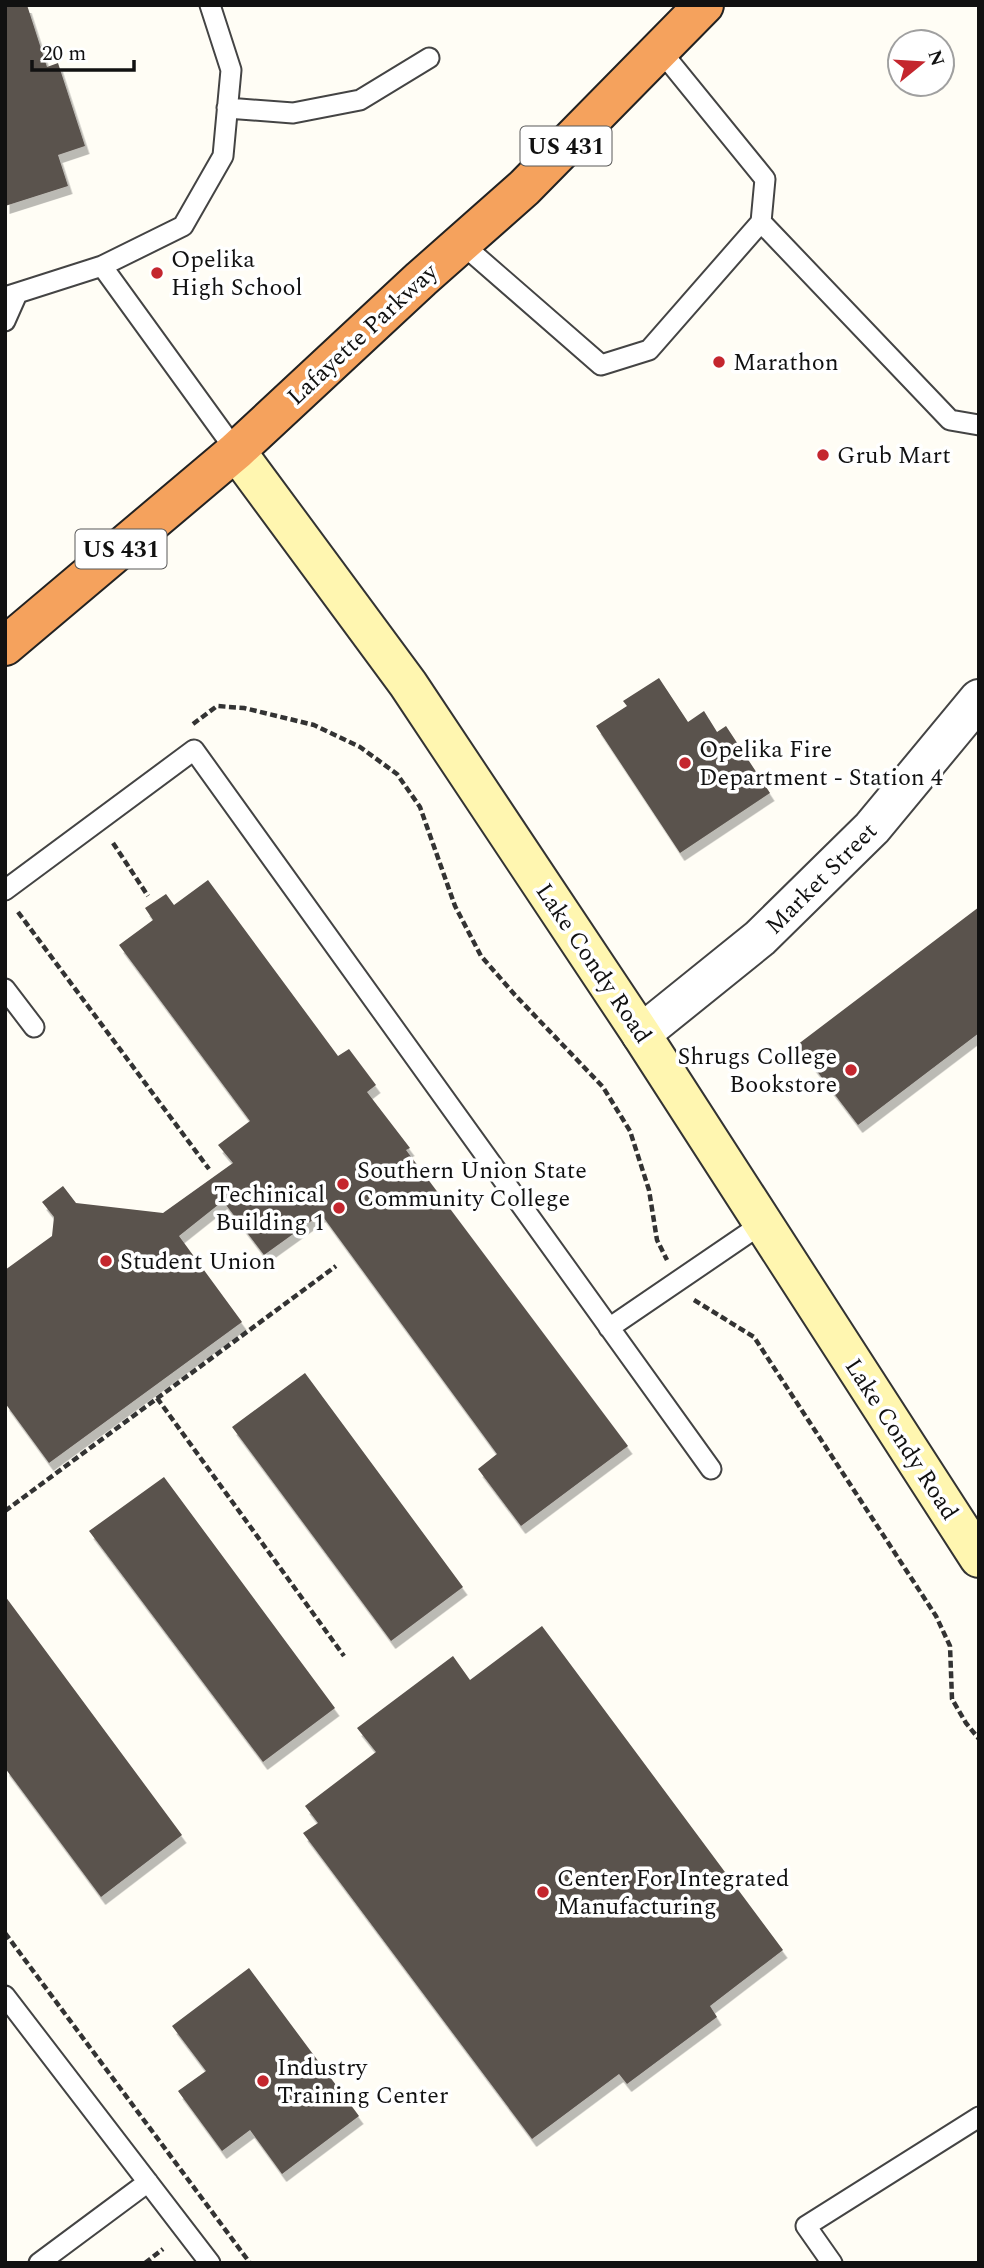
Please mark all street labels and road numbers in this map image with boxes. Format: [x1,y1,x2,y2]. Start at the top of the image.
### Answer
road number: US 431 [520,127,612,166]
street label: Lafayette Parkway [279,254,447,414]
road number: US 431 [76,530,166,568]
street label: Market Street [757,814,886,943]
street label: Lake Condy Road [526,876,660,1051]
street label: Lake Condy Road [835,1351,967,1528]

